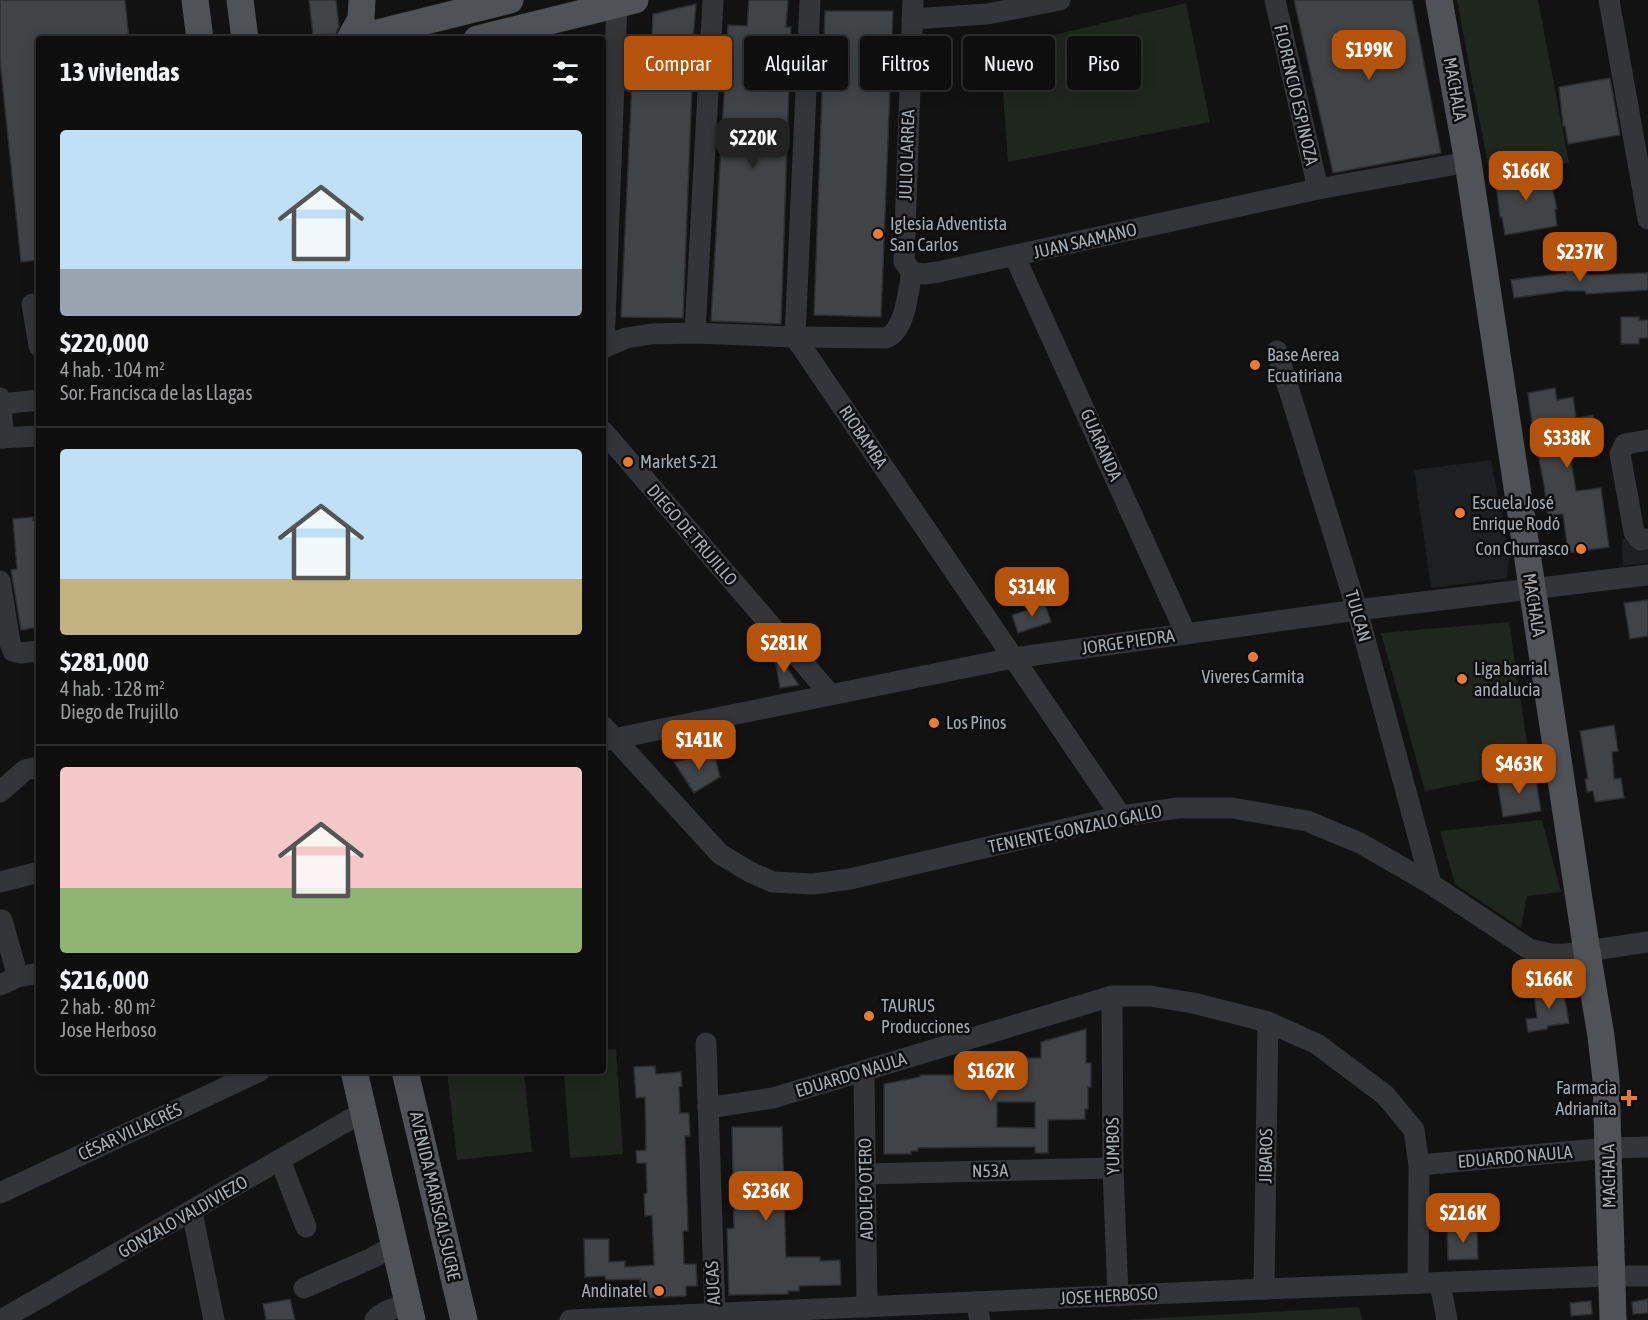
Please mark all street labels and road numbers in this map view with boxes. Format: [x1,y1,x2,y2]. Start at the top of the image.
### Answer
street label: FLORENCIO ESPINOZA [1270,23,1323,167]
street label: MACHALA [1440,56,1471,122]
street label: JULIO LARREA [894,109,919,201]
street label: JUAN SAAMANO [1031,218,1139,263]
street label: RIOBAMBA [835,401,892,472]
street label: GUARANDA [1076,406,1127,484]
street label: DIEGO DE TRUJILLO [643,480,742,589]
street label: MACHALA [1519,572,1550,638]
street label: TULCAN [1341,588,1376,644]
street label: JORGE PIEDRA [1080,625,1176,658]
street label: TENIENTE GONZALO GALLO [986,800,1164,857]
street label: EDUARDO NAULA [793,1048,909,1101]
street label: CÉSAR VILLACRÉS [75,1098,185,1165]
street label: AVENIDA MARISCAL SUCRE [406,1109,465,1283]
street label: YUMBOS [1101,1117,1123,1175]
street label: JIBAROS [1255,1128,1276,1183]
street label: ADOLFO OTERO [854,1138,877,1240]
street label: EDUARDO NAULA [1457,1141,1573,1172]
street label: MACHALA [1597,1144,1620,1208]
street label: N53A [972,1160,1009,1181]
street label: GONZALO VALDIVIEZO [114,1171,251,1262]
street label: AUCAS [701,1260,724,1306]
street label: JOSE HERBOSO [1059,1282,1159,1309]

